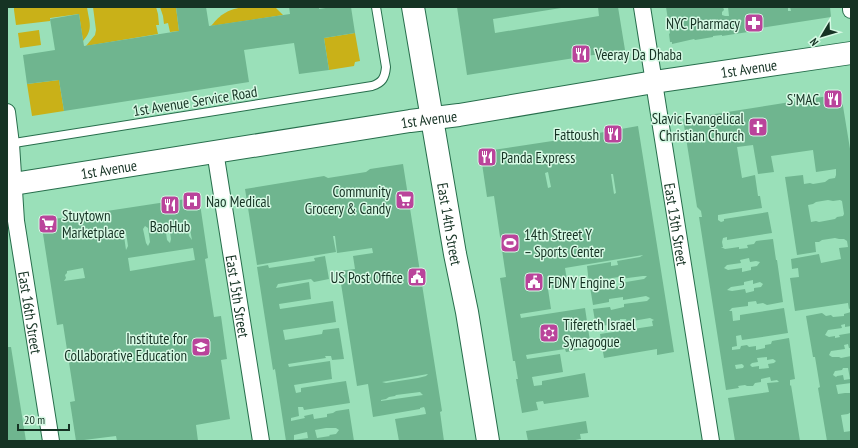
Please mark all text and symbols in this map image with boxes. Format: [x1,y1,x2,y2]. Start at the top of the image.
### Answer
pharmacy icon: NYC Pharmacy [743,12,765,34]
place label: NYC Pharmacy [666,14,740,33]
north arrow [802,16,842,56]
text: N [807,35,821,49]
restaurant icon: Veeray Da Dhaba [570,43,592,65]
place label: Veeray Da Dhaba [594,45,682,64]
street label: 1st Avenue [719,55,778,82]
street label: 1st Avenue Service Road [131,82,259,120]
restaurant icon: S'MAC [822,88,844,110]
place label: S'MAC [787,90,819,109]
street label: 1st Avenue [399,106,458,132]
place label: Slavic Evangelical Christian Church [652,109,745,145]
church icon: Slavic Evangelical Christian Church [747,116,769,138]
restaurant icon: Fattoush [602,123,624,145]
place label: Fattoush [554,125,599,144]
restaurant icon: Panda Express [476,146,498,168]
place label: Panda Express [501,148,575,167]
street label: 1st Avenue [79,155,138,183]
street label: East 14th Street [434,181,467,267]
place label: Community Grocery & Candy [305,182,391,218]
street label: East 13th Street [661,182,692,267]
supermarket icon: Community Grocery & Candy [394,189,416,211]
hospital icon: Nao Medical [181,190,203,212]
place label: Nao Medical [206,192,271,211]
restaurant icon: BaoHub [159,194,181,216]
place label: Stuytown Marketplace [62,206,125,242]
supermarket icon: Stuytown Marketplace [37,213,59,235]
place label: BaoHub [150,217,190,236]
place label: 14th Street Y – Sports Center [524,225,605,261]
sports icon: 14th Street Y – Sports Center [499,232,521,254]
street label: East 15th Street [222,253,254,339]
public building icon: US Post Office [406,266,428,288]
place label: US Post Office [330,268,403,287]
street label: East 16th Street [15,270,46,355]
public building icon: FDNY Engine 5 [523,271,545,293]
place label: FDNY Engine 5 [548,273,625,292]
place label: Tifereth Israel Synagogue [563,315,636,351]
synagogue icon: Tifereth Israel Synagogue [538,322,560,344]
place label: Institute for Collaborative Education [64,329,188,365]
school or university icon: Institute for Collaborative Education [190,336,212,358]
scale bar [18,406,69,432]
text: 20 m [24,412,45,427]

